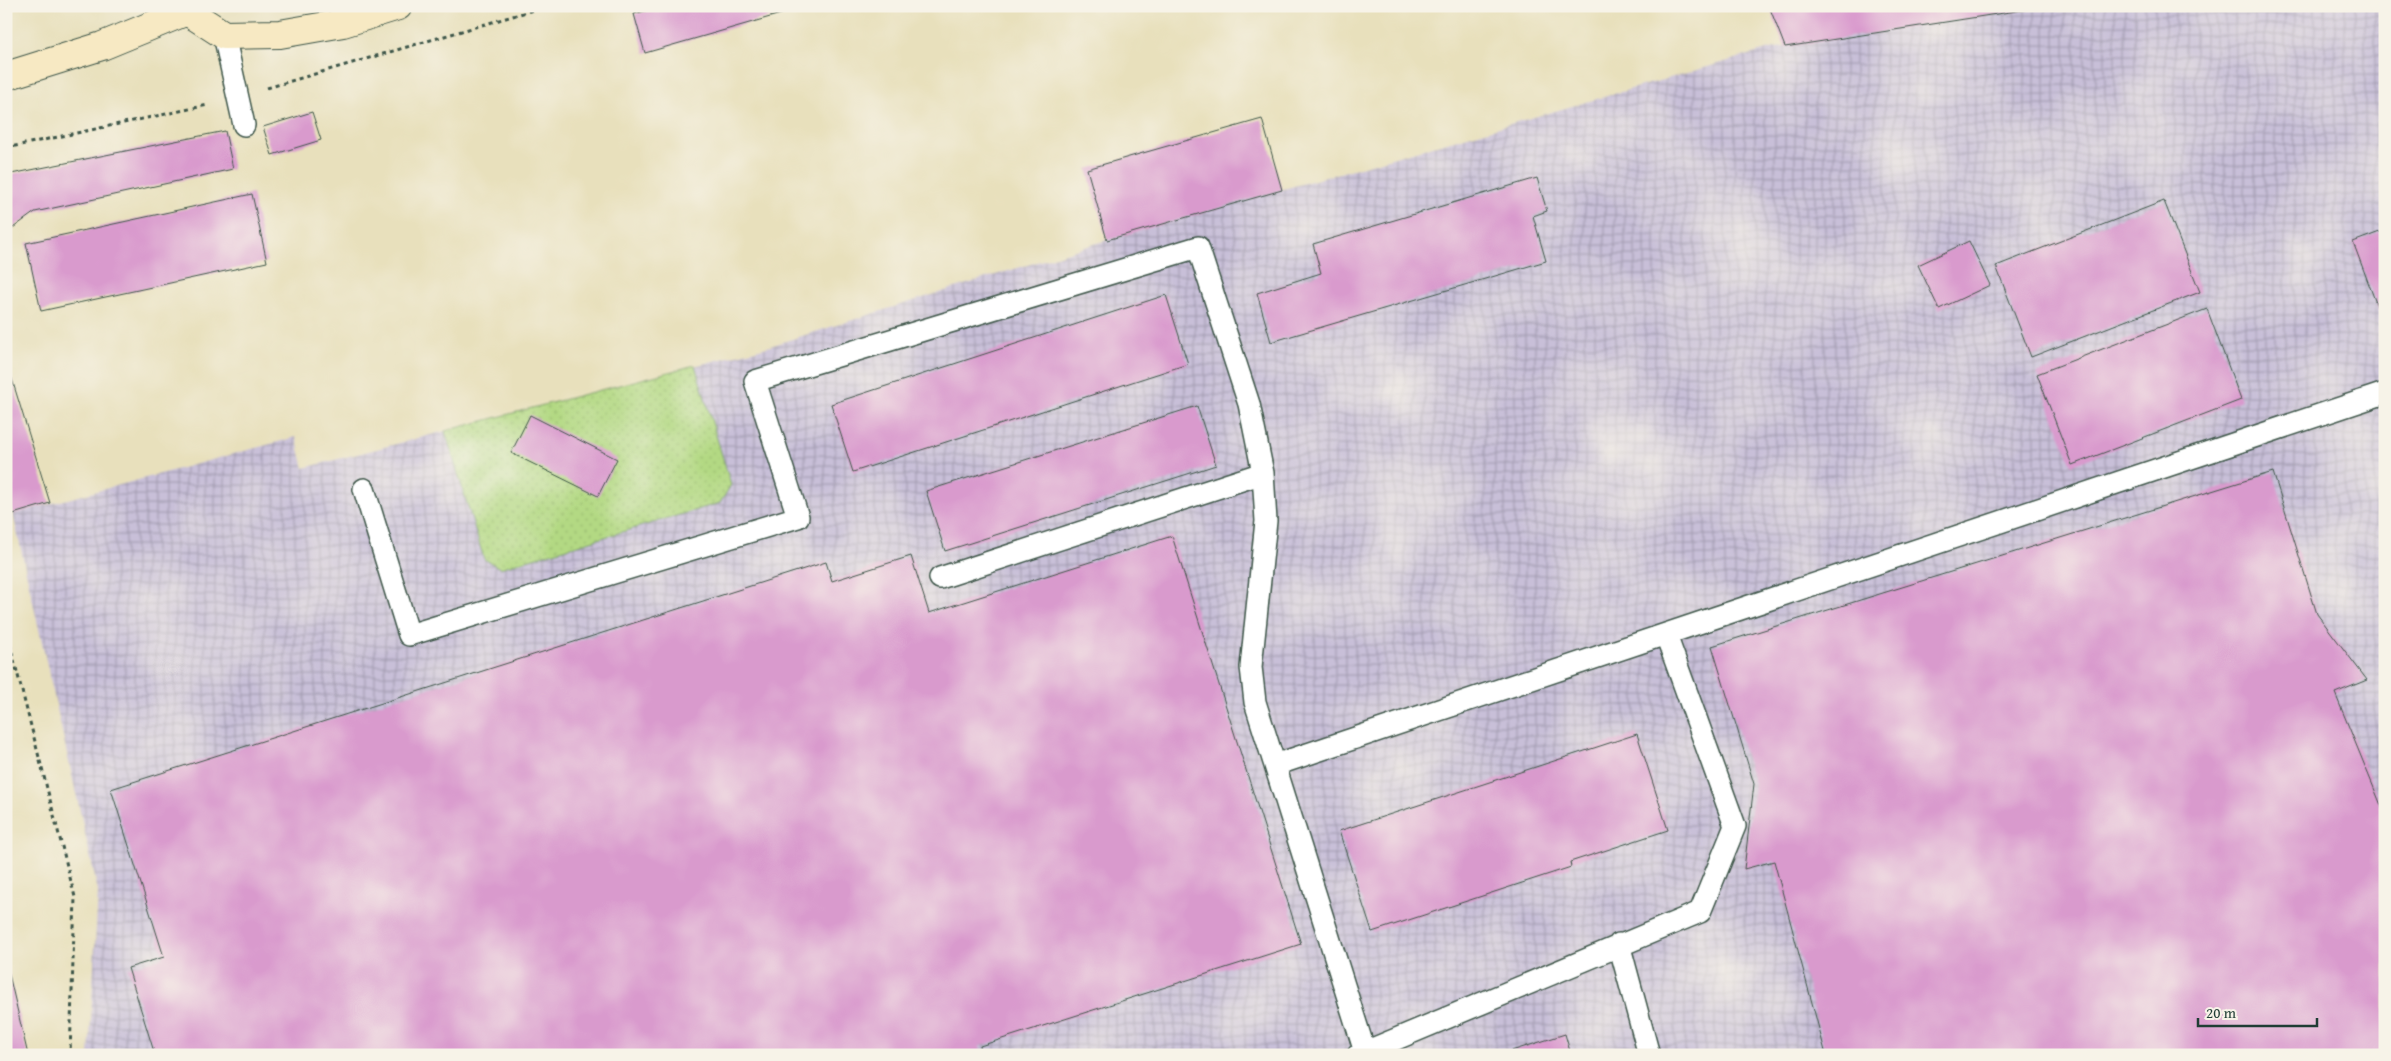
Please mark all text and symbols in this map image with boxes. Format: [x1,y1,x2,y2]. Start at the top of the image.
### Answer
scale bar [2198,996,2317,1028]
text: 20 m [2206,1002,2237,1023]

